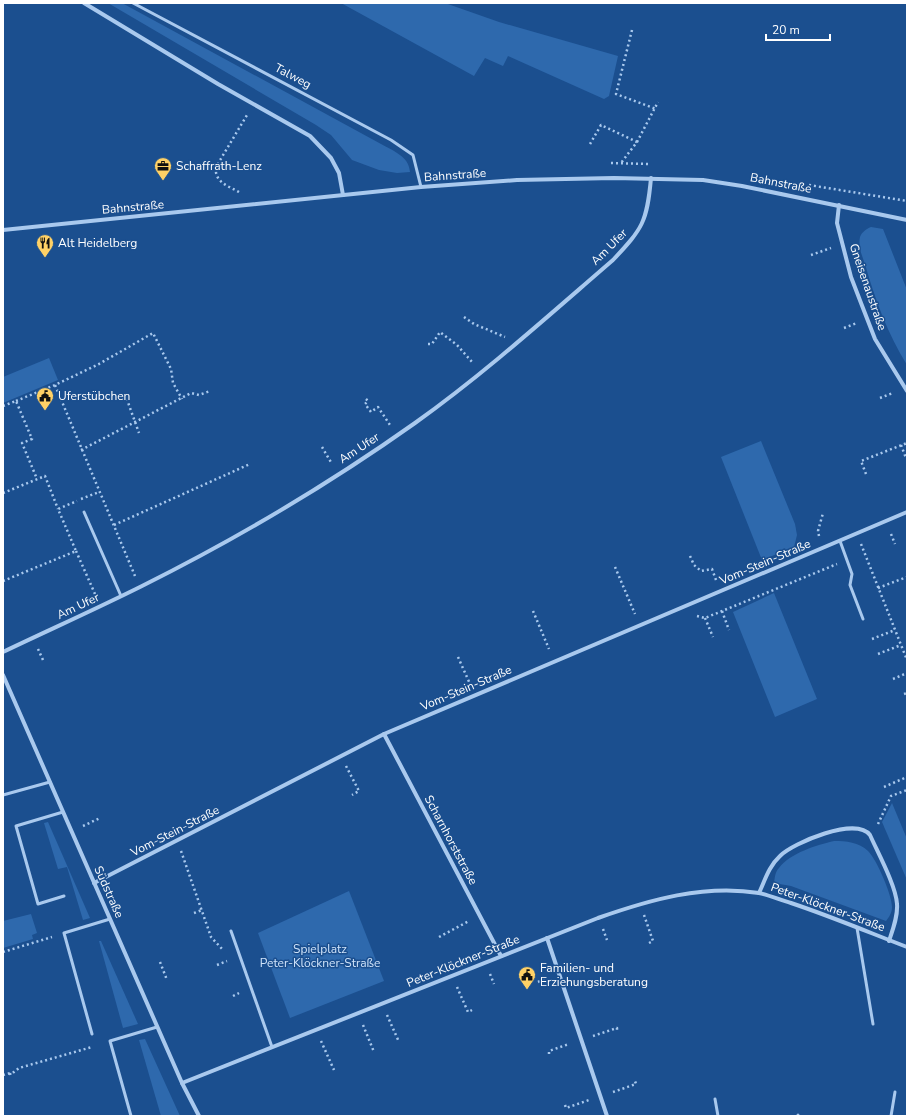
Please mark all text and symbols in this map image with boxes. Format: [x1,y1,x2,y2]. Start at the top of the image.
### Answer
scale bar [766,16,830,42]
text: 20 m [772,22,800,38]
street label: Talweg [272,60,314,92]
office icon: Schaffrath-Lenz [153,156,173,181]
place label: Schaffrath-Lenz [176,158,262,174]
street label: Bahnstraße [423,165,487,185]
street label: Bahnstraße [749,169,813,197]
street label: Bahnstraße [101,196,165,218]
street label: Am Ufer [587,225,631,269]
restaurant icon: Alt Heidelberg [35,233,55,258]
place label: Alt Heidelberg [58,235,137,251]
street label: Gneisenaustraße [846,241,890,333]
public building icon: Uferstübchen [35,386,55,411]
place label: Uferstübchen [58,388,130,404]
street label: Am Ufer [336,429,383,467]
street label: Vom-Stein-Straße [716,536,813,589]
street label: Am Ufer [54,589,103,623]
street label: Vom-Stein-Straße [417,662,514,715]
street label: Scharnhorststraße [421,792,481,888]
street label: Vom-Stein-Straße [127,802,222,861]
street label: Südstraße [90,863,128,921]
street label: Peter-Klöckner-Straße [769,879,887,935]
street label: Peter-Klöckner-Straße [404,931,522,991]
park label: Spielplatz Peter-Klöckner-Straße [260,941,380,971]
place label: Familien- und Erziehungsberatung [540,960,648,990]
public building icon: Familien- und Erziehungsberatung [517,965,537,990]

